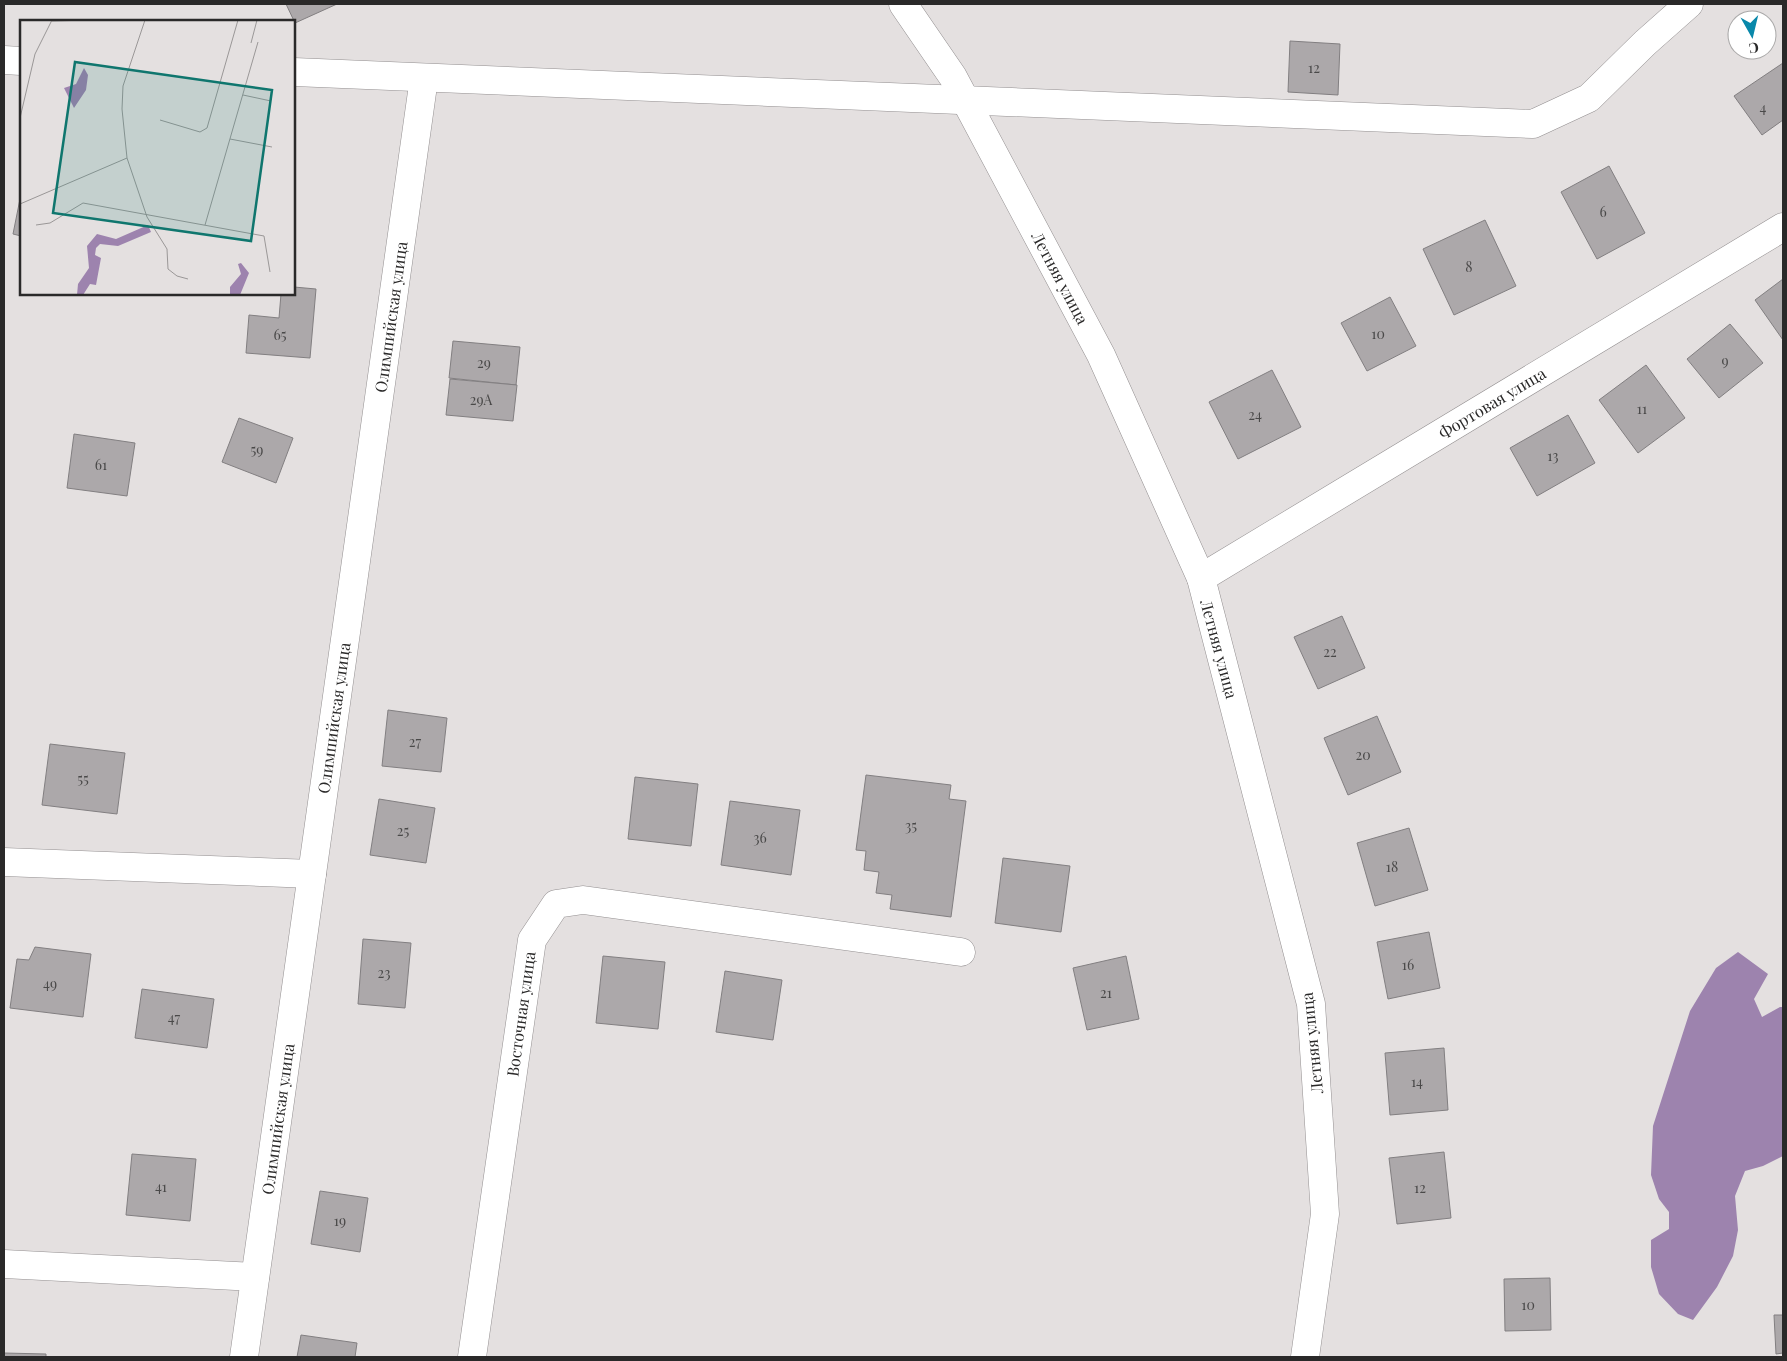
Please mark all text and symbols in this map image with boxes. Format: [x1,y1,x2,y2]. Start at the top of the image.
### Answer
north arrow [1727,10,1777,60]
inset map [20,20,295,295]
text: С [1748,38,1760,58]
house number: 12 [1308,58,1320,77]
house number: 4 [1760,98,1767,117]
house number: 6 [1599,202,1607,221]
street label: Летняя улица [1027,227,1094,328]
street label: Олимпийская улица [370,240,411,394]
house number: 8 [1465,257,1473,276]
house number: 10 [1371,324,1385,343]
house number: 65 [273,325,287,344]
house number: 9 [1721,351,1729,370]
house number: 29 [477,353,491,372]
street label: Фортовая улица [1434,362,1549,443]
house number: 29А [470,390,493,409]
house number: 11 [1637,399,1647,418]
house number: 24 [1248,405,1262,424]
house number: 59 [251,440,263,459]
house number: 13 [1547,446,1559,465]
house number: 61 [95,455,107,474]
street label: Летняя улица [1196,596,1243,701]
street label: Олимпийская улица [313,641,354,795]
house number: 22 [1323,642,1337,661]
house number: 27 [409,732,422,751]
house number: 20 [1355,745,1371,764]
house number: 55 [77,769,89,788]
house number: 35 [905,816,917,835]
house number: 25 [397,821,409,840]
house number: 36 [753,828,767,847]
house number: 18 [1386,857,1398,876]
street label: Восточная улица [501,950,540,1078]
house number: 16 [1402,955,1414,974]
house number: 23 [377,963,391,982]
house number: 49 [43,974,57,993]
house number: 21 [1100,983,1112,1002]
street label: Летняя улица [1296,991,1327,1096]
house number: 47 [168,1008,181,1027]
street label: Олимпийская улица [257,1042,298,1196]
house number: 14 [1411,1072,1423,1091]
house number: 41 [155,1177,167,1196]
house number: 12 [1414,1178,1426,1197]
house number: 19 [334,1211,346,1230]
house number: 10 [1521,1295,1535,1314]

